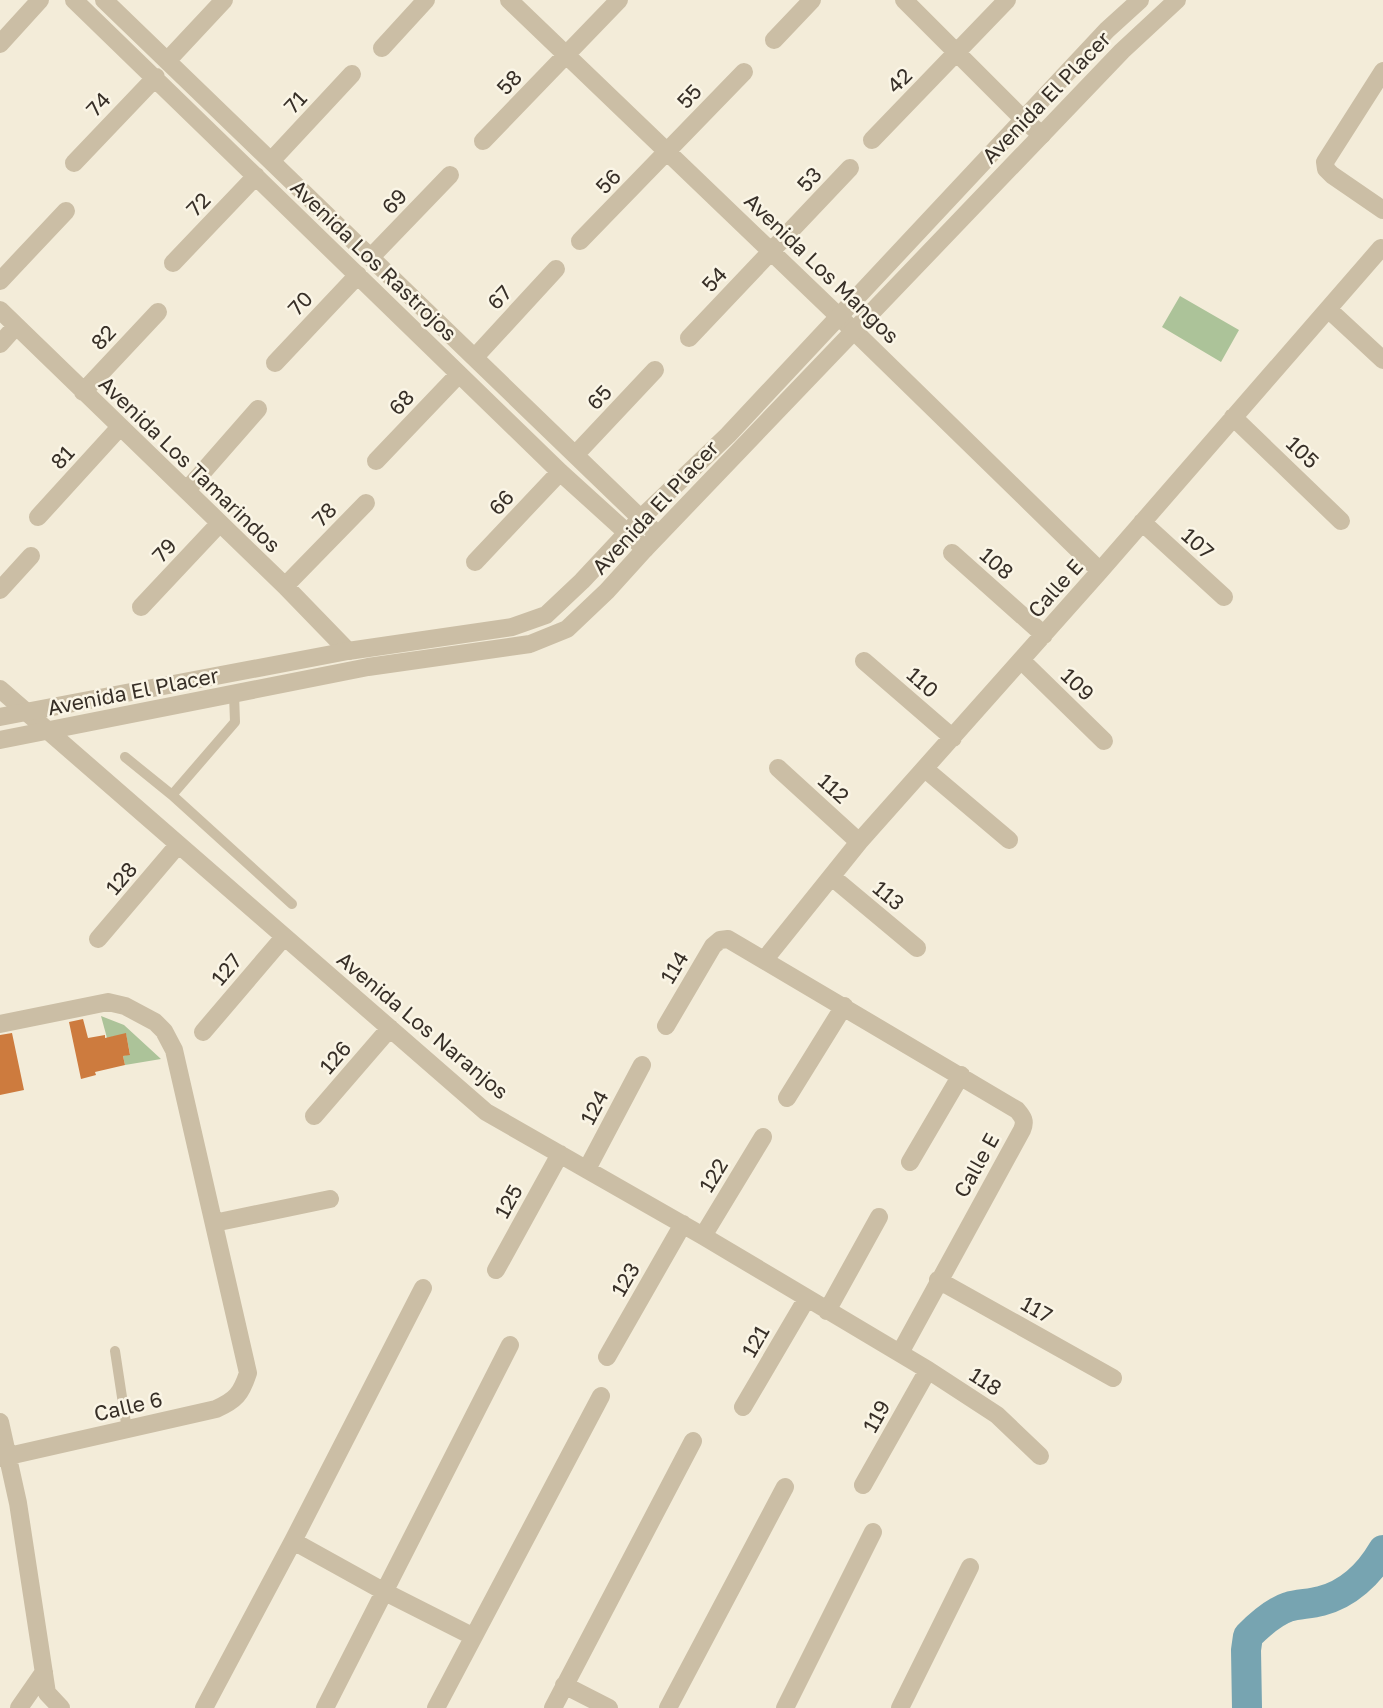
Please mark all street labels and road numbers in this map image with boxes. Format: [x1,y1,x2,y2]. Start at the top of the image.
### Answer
street label: Avenida El Placer [976,25,1116,169]
street label: 42 [881,62,917,98]
street label: 58 [491,64,527,100]
street label: 55 [671,78,707,114]
street label: 71 [278,85,312,119]
street label: 74 [80,86,116,122]
street label: 53 [791,161,827,197]
street label: 56 [590,163,626,199]
street label: Avenida Los Rastrojos [285,174,463,346]
street label: 69 [376,183,412,219]
street label: 72 [181,187,215,221]
street label: Avenida Los Mangos [739,187,905,349]
street label: 54 [696,261,732,297]
street label: 67 [481,279,517,315]
street label: 70 [282,285,318,321]
street label: 82 [85,319,121,355]
street label: Avenida Los Tamarindos [94,370,286,558]
street label: 65 [581,379,617,415]
street label: 68 [383,384,419,420]
street label: 105 [1281,430,1325,474]
street label: Avenida El Placer [586,435,724,579]
street label: 81 [45,440,79,474]
street label: 66 [483,484,519,520]
street label: 78 [306,496,342,532]
street label: 107 [1177,522,1219,564]
street label: 79 [146,532,182,568]
street label: 108 [975,541,1019,585]
street label: Calle E [1022,553,1088,623]
street label: 110 [902,661,944,703]
street label: Avenida El Placer [45,662,221,720]
street label: 109 [1056,662,1100,706]
street label: 112 [813,767,855,809]
street label: 128 [100,856,142,900]
street label: 113 [868,875,910,915]
street label: Avenida Los Naranjos [332,946,514,1104]
street label: 114 [654,946,694,988]
street label: 127 [205,948,247,990]
street label: 126 [314,1035,356,1079]
street label: 124 [574,1085,614,1129]
street label: Calle E [948,1128,1004,1202]
street label: 122 [693,1153,733,1197]
street label: 125 [488,1180,528,1222]
street label: 123 [605,1257,645,1301]
street label: 117 [1017,1290,1057,1328]
street label: 121 [736,1320,774,1362]
street label: 118 [965,1361,1007,1401]
street label: Calle 6 [91,1386,165,1426]
street label: 119 [857,1395,895,1437]

